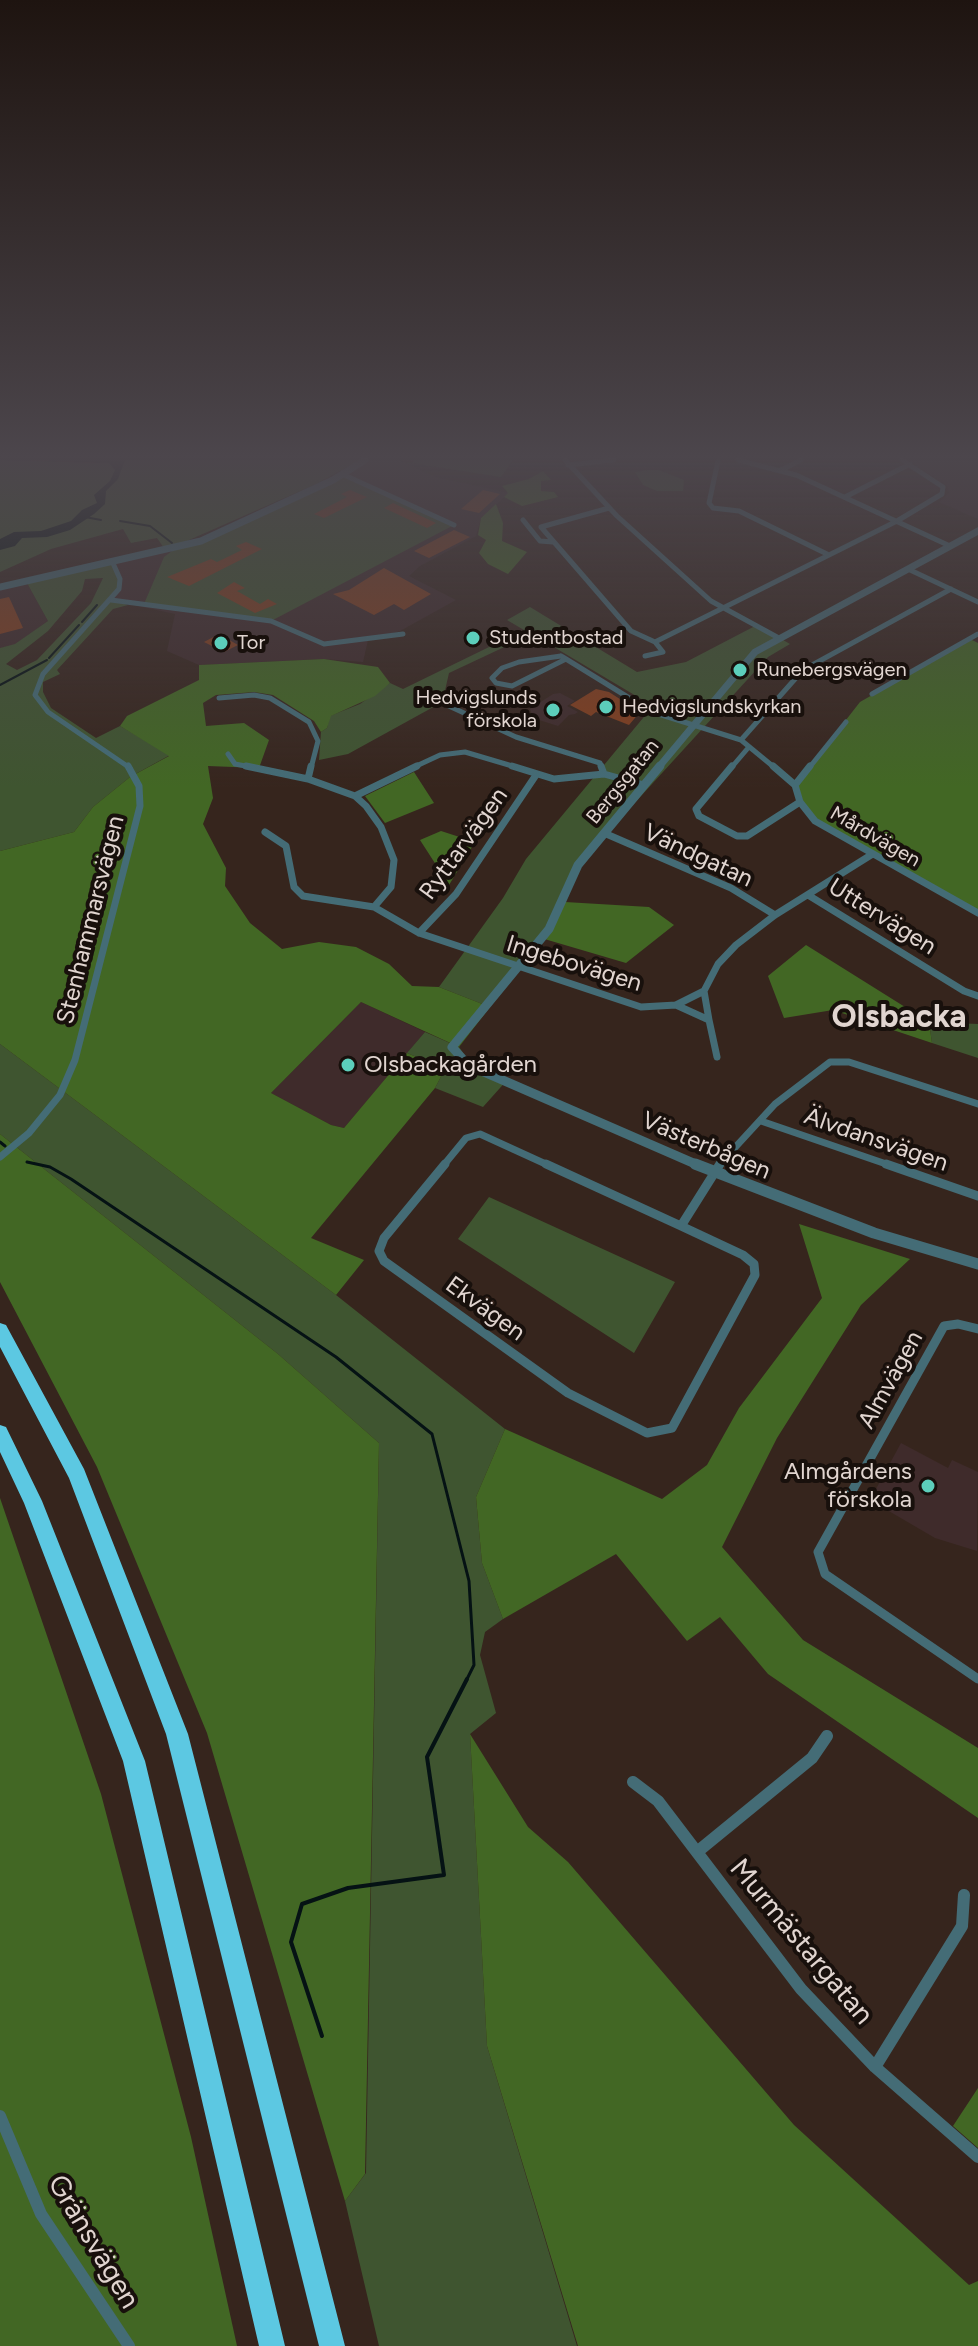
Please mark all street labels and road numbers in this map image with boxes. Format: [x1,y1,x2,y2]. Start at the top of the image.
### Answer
street label: Bergsgatan [582,735,664,829]
street label: Ryttarvägen [414,782,514,906]
street label: Mårdvägen [826,802,924,872]
street label: Stenhammarsvägen [51,813,131,1027]
street label: Vändgatan [639,818,757,894]
street label: Uttervägen [823,873,941,961]
street label: Ingebovägen [503,930,645,998]
street label: Älvdansvägen [800,1102,952,1178]
street label: Västerbågen [637,1106,775,1186]
street label: Ekvägen [440,1271,530,1347]
street label: Almvägen [852,1326,930,1434]
street label: Murmästargatan [722,1853,880,2031]
street label: Gränsvägen [40,2169,146,2315]

